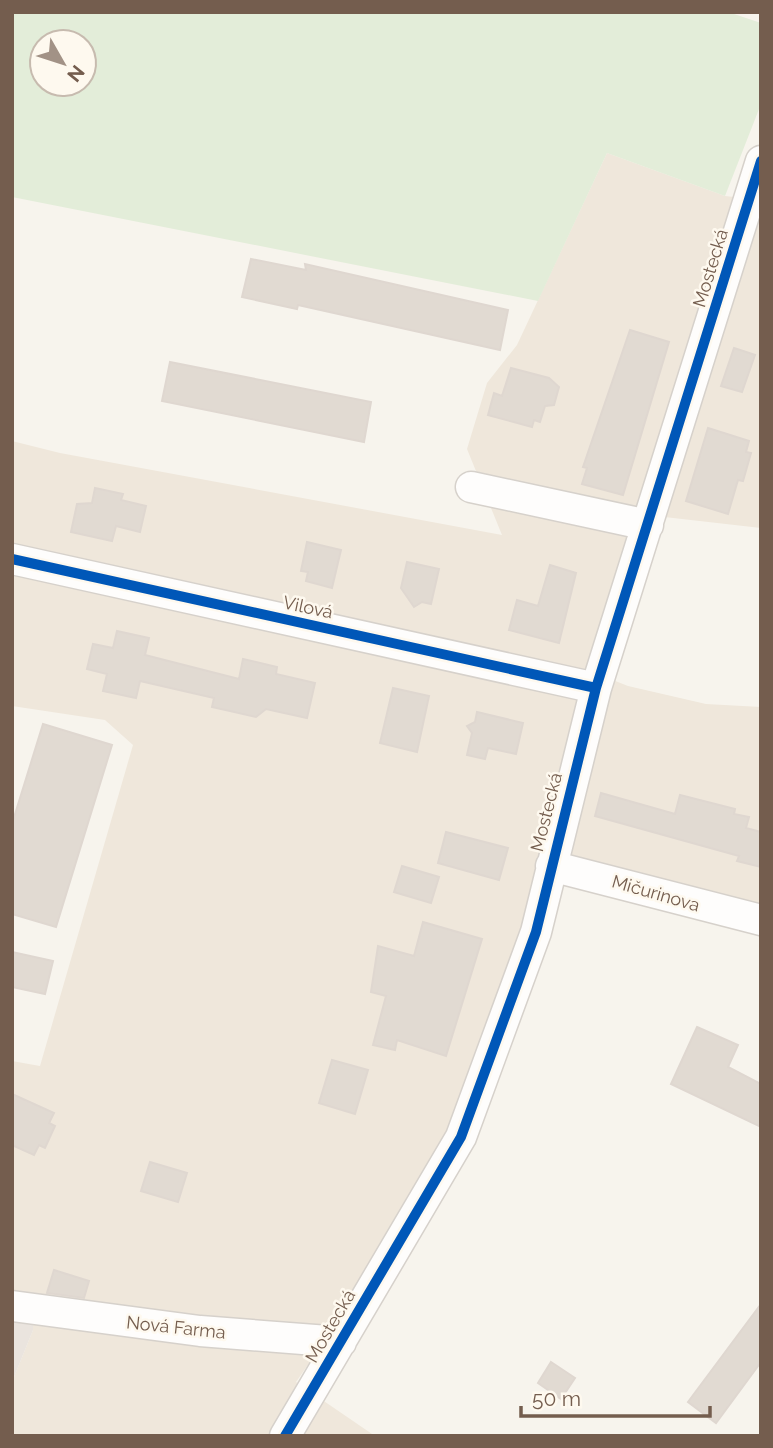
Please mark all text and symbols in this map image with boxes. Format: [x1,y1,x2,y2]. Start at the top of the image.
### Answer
north arrow [28,28,98,98]
text: N [63,61,89,86]
street label: Mostecká [688,226,732,310]
street label: Vilová [281,591,335,623]
street label: Mostecká [526,770,566,854]
street label: Mičurinova [610,870,702,916]
street label: Mostecká [301,1286,359,1366]
street label: Nová Farma [125,1311,227,1343]
scale bar [521,1374,710,1418]
text: 50 m [532,1386,581,1411]

